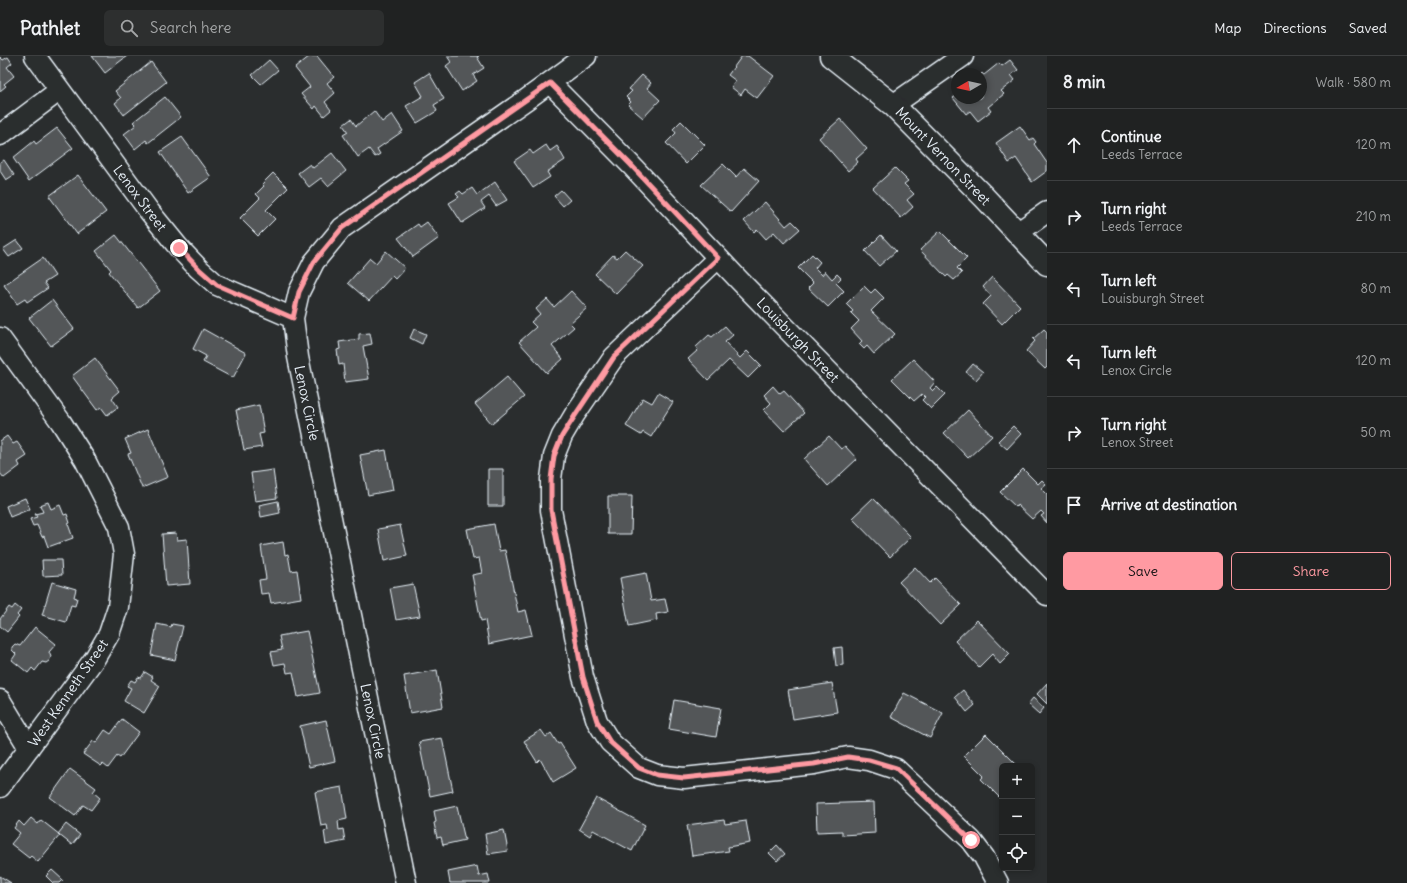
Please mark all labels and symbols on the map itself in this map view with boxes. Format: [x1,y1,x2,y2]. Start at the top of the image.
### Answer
north arrow [951,68,987,104]
street label: Mount Vernon Street [892,103,995,209]
street label: Lenox Street [109,161,171,235]
route end [170,239,188,257]
street label: Louisburgh Street [753,294,843,386]
street label: Lenox Circle [290,364,324,442]
street label: West Kenneth Street [24,635,112,750]
street label: Lenox Circle [356,682,390,760]
route start [962,831,980,849]

